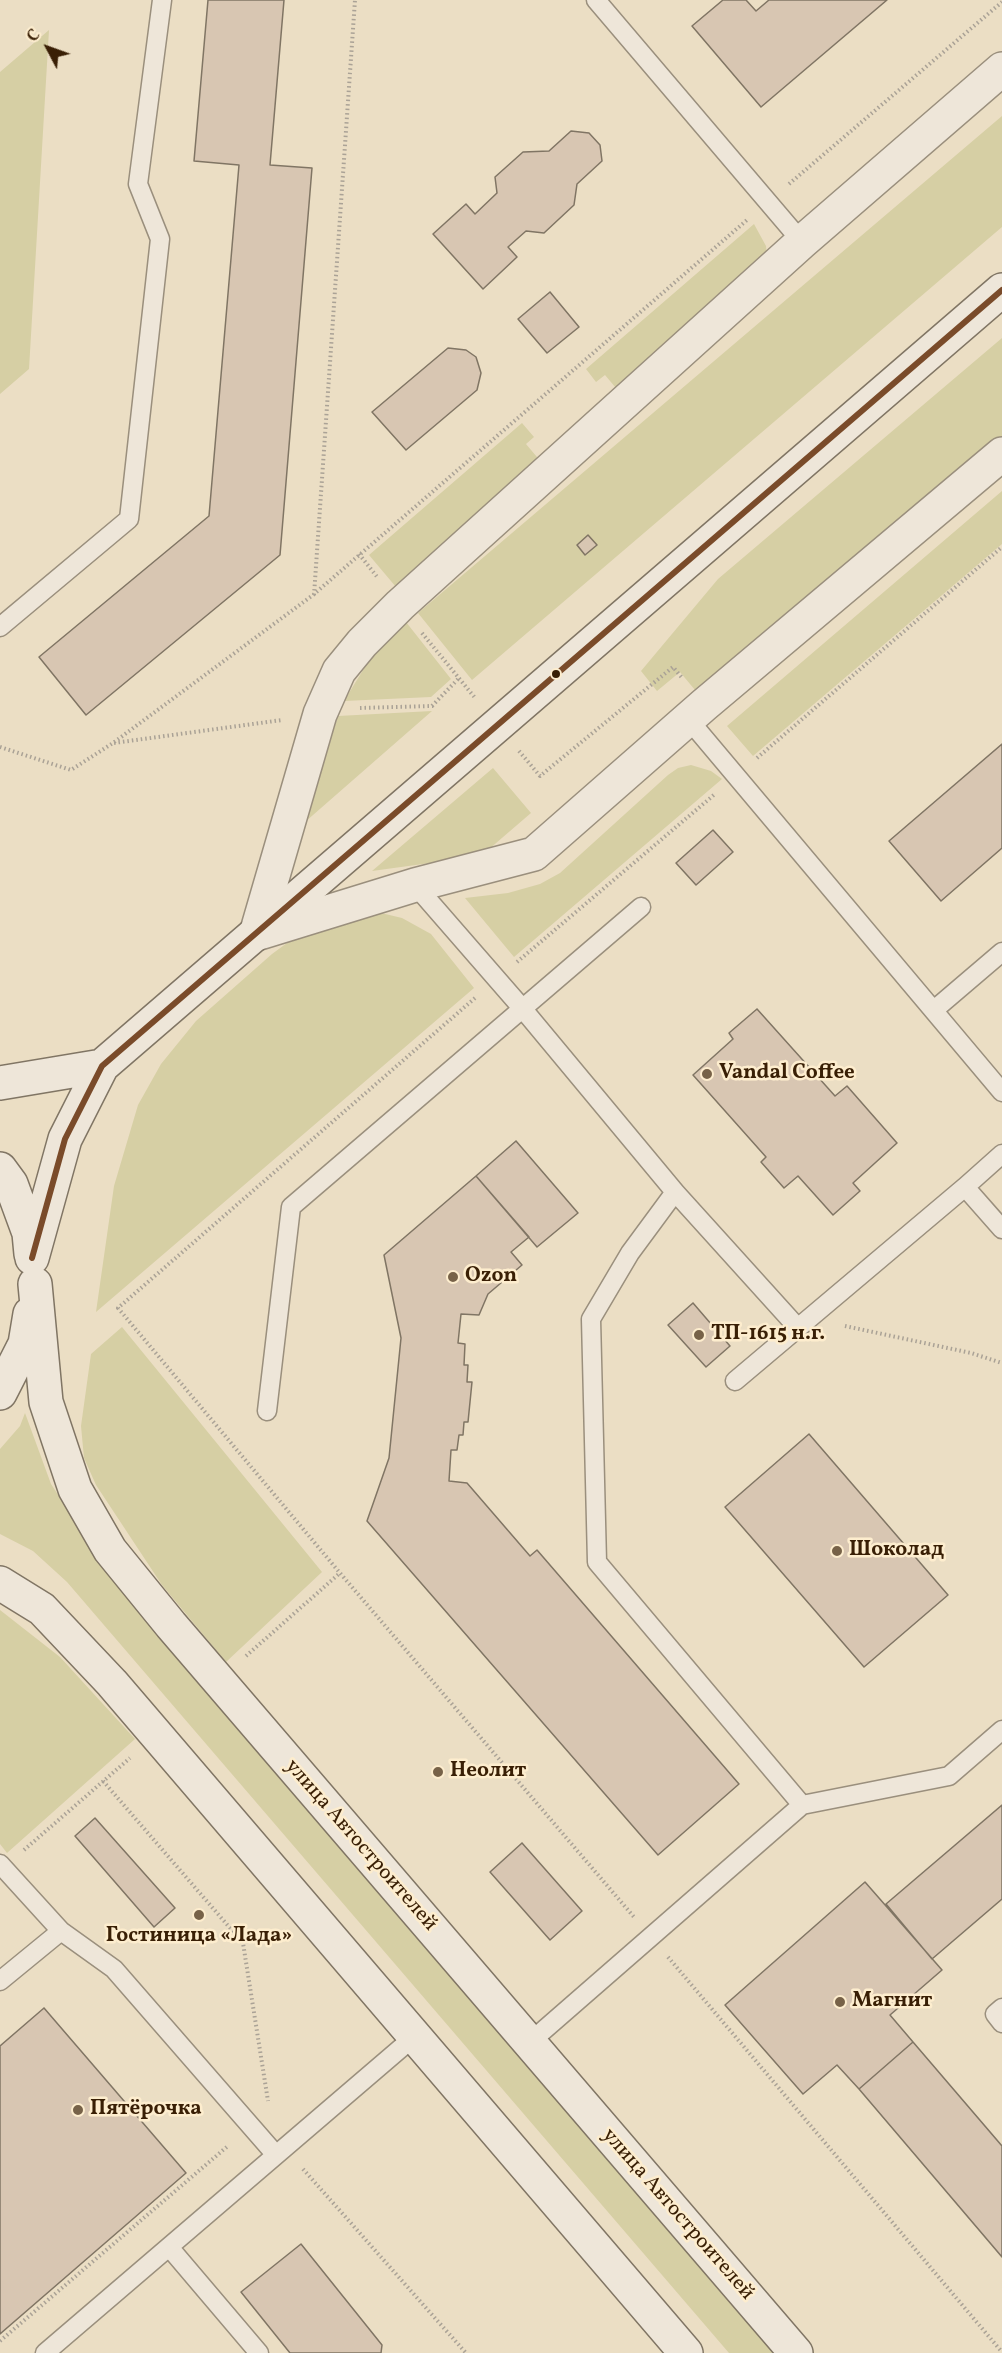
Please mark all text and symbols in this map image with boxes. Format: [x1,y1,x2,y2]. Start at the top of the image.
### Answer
north arrow [18,18,78,78]
text: С [23,25,46,47]
unlabelled marker [550,668,562,680]
place label: Vandal Coffee [719,1061,855,1087]
marker: Vandal Coffee [700,1067,714,1081]
place label: Ozon [465,1264,517,1290]
marker: Ozon [446,1270,460,1284]
place label: ТП-1615 н.г. [711,1322,825,1348]
marker: ТП-1615 н.г. [692,1328,706,1342]
place label: Шоколад [849,1538,944,1564]
marker: Шоколад [830,1544,844,1558]
street label: улица Автостроителей [278,1755,442,1937]
place label: Неолит [450,1759,526,1785]
marker: Неолит [431,1765,445,1779]
marker: Гостиница «Лада» [192,1908,206,1922]
place label: Гостиница «Лада» [106,1924,292,1950]
place label: Магнит [852,1989,932,2015]
marker: Магнит [833,1995,847,2009]
place label: Пятёрочка [90,2097,202,2123]
marker: Пятёрочка [71,2103,85,2117]
street label: улица Автостроителей [595,2124,759,2306]

